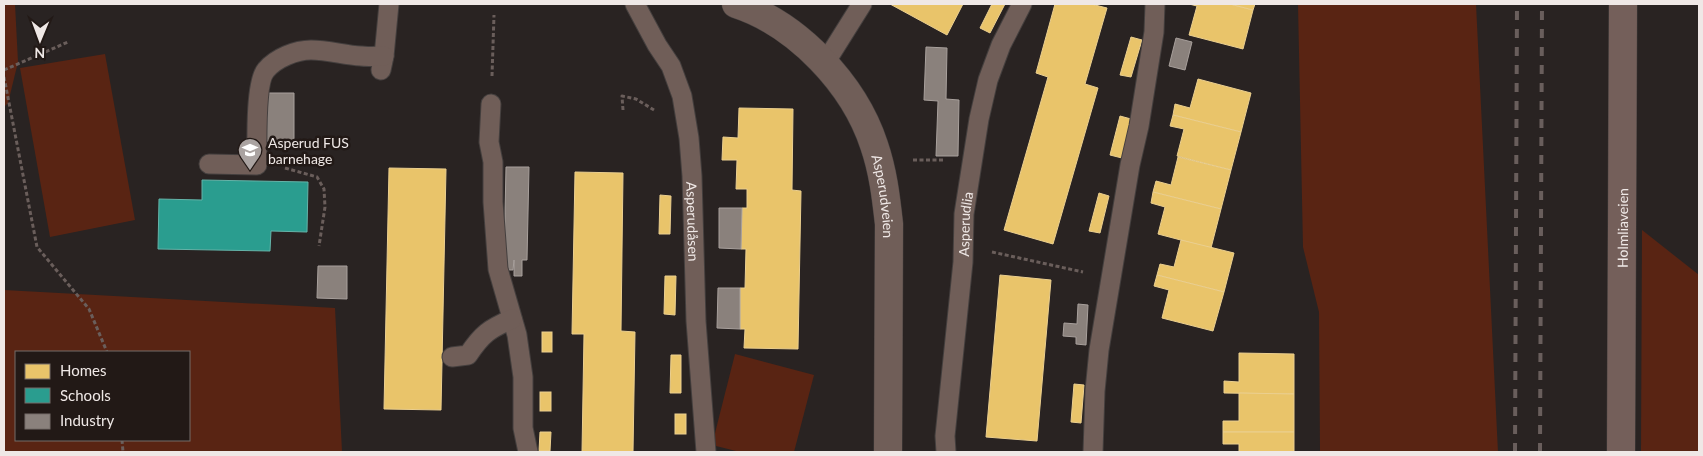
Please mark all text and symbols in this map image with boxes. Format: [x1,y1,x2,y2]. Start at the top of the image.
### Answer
north arrow [15,15,65,65]
text: N [34,45,45,62]
place label: Asperud FUS barnehage [268,134,349,167]
school or university icon: Asperud FUS barnehage [237,137,263,171]
street label: Asperudveien [869,152,898,238]
street label: Asperudåsen [684,181,703,262]
street label: Holmliaveien [1613,188,1631,268]
street label: Asperudlia [955,190,976,257]
legend [15,351,190,441]
text: Homes [60,361,106,379]
text: Schools [60,386,111,404]
text: Industry [60,411,115,429]

